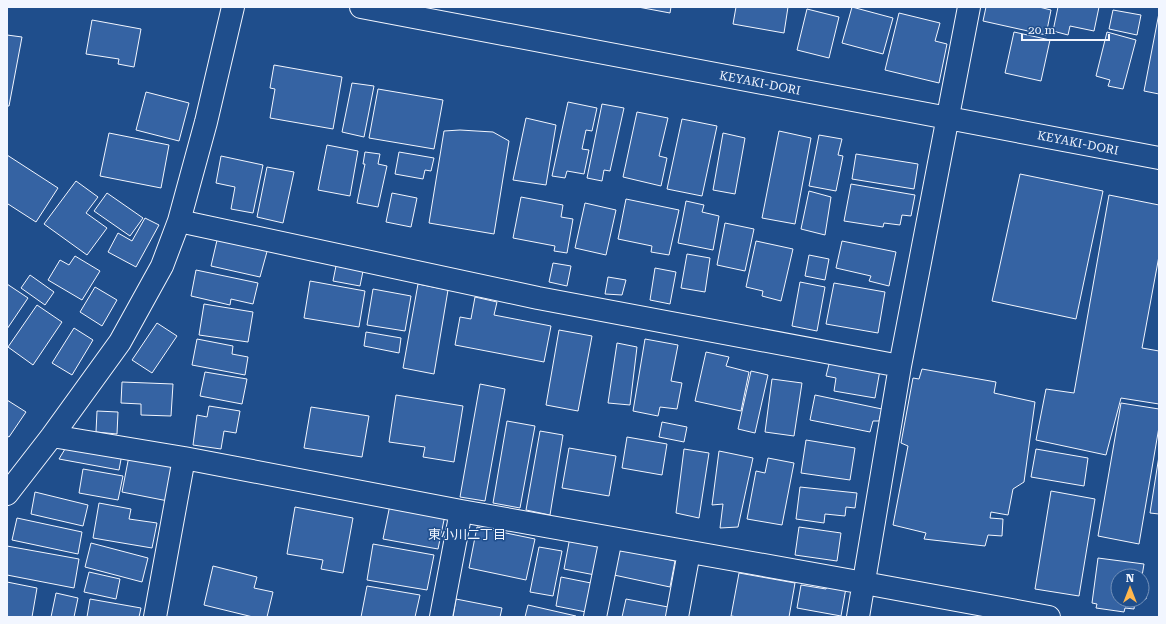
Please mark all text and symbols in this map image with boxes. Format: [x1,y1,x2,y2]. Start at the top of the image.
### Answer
scale bar [1022,16,1109,42]
text: 20 m [1028,23,1055,37]
street label: KEYAKI-DORI [718,68,802,98]
street label: KEYAKI-DORI [1036,128,1120,158]
district label: 東小川二丁目 [428,527,506,542]
north arrow [1110,568,1150,608]
text: N [1126,572,1135,585]

